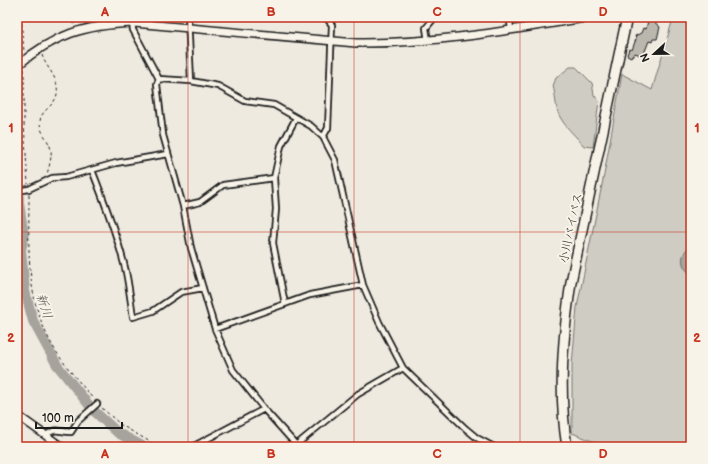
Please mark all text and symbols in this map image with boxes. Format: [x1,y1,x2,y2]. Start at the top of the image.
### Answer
text: A [100,4,109,20]
text: B [266,4,276,20]
text: C [432,4,442,20]
text: D [598,4,608,20]
north arrow [634,34,674,74]
text: N [638,51,653,64]
text: 1 [8,120,14,136]
text: 1 [694,120,700,136]
street label: 小川バイパス [556,191,586,265]
water label: 新川 [32,291,56,321]
text: 2 [7,330,15,346]
text: 2 [693,330,701,346]
scale bar [36,404,122,430]
text: 100 m [42,411,74,426]
text: A [100,446,109,462]
text: B [266,446,276,462]
text: C [432,446,442,462]
text: D [598,446,608,462]

